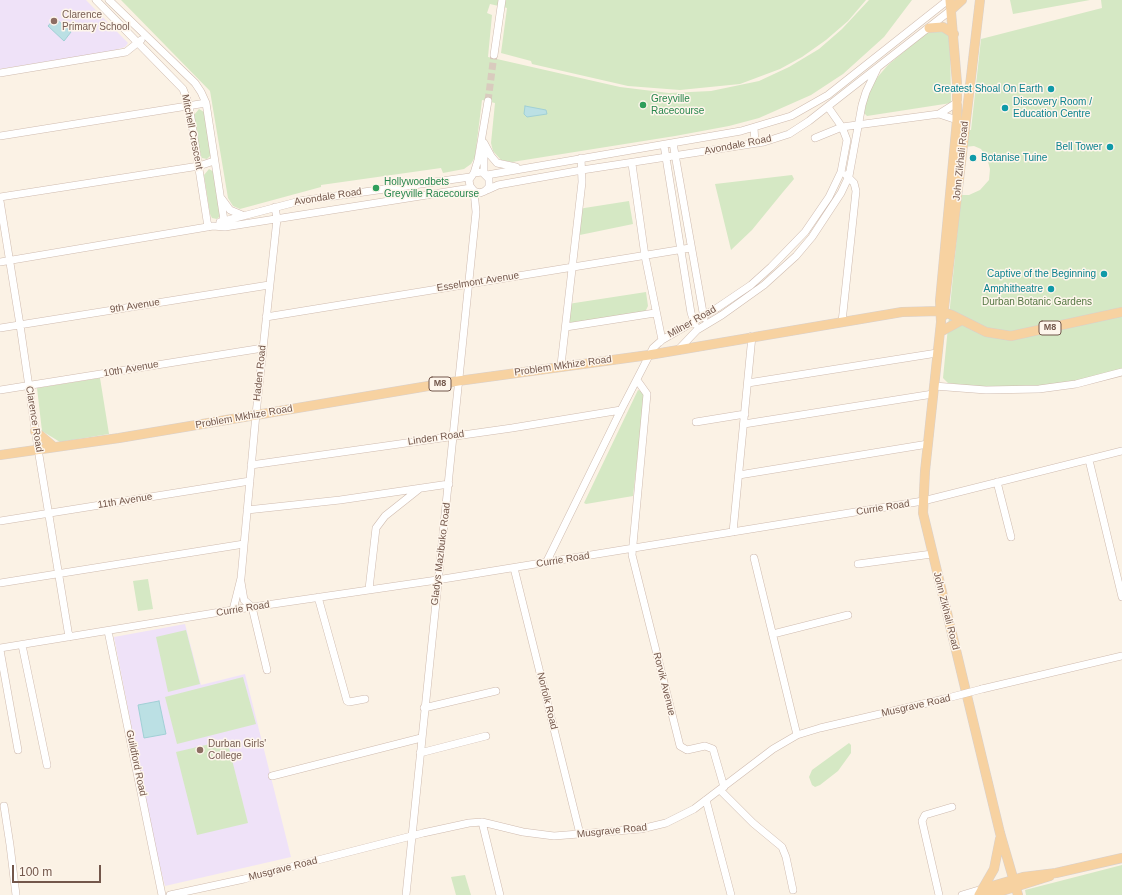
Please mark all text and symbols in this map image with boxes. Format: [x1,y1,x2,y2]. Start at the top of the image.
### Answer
place label: Clarence Primary School [62,9,130,32]
marker: Clarence Primary School [49,16,59,26]
place label: Greatest Shoal On Earth [933,83,1043,95]
marker: Greatest Shoal On Earth [1046,84,1056,94]
street label: Mitchell Crescent [179,93,205,171]
place label: Greyville Racecourse [651,93,704,116]
place label: Discovery Room / Education Centre [1013,96,1092,120]
marker: Greyville Racecourse [638,100,648,110]
marker: Discovery Room / Education Centre [1000,103,1010,113]
street label: John Zikhali Road [951,121,971,201]
street label: Avondale Road [703,133,773,157]
place label: Bell Tower [1056,141,1102,153]
marker: Bell Tower [1105,142,1115,152]
place label: Botanise Tuine [981,152,1047,164]
marker: Botanise Tuine [968,153,978,163]
place label: Hollywoodbets Greyville Racecourse [384,176,479,200]
marker: Hollywoodbets Greyville Racecourse [371,183,381,193]
street label: Avondale Road [293,186,363,208]
place label: Captive of the Beginning [987,268,1096,280]
marker: Captive of the Beginning [1099,269,1109,279]
street label: Esselmont Avenue [436,270,520,294]
place label: Amphitheatre [984,283,1043,295]
marker: Amphitheatre [1046,284,1056,294]
street label: 9th Avenue [109,296,161,316]
park label: Durban Botanic Gardens [982,296,1092,308]
street label: Milner Road [666,303,718,341]
road number: M8 [1039,321,1061,335]
street label: Haden Road [251,344,269,402]
street label: Problem Mkhize Road [513,353,613,379]
street label: 10th Avenue [102,358,160,380]
road number: M8 [429,377,451,391]
street label: Clarence Road [23,385,45,453]
street label: Problem Mkhize Road [195,403,293,431]
street label: Linden Road [407,428,465,448]
street label: 11th Avenue [97,491,153,511]
street label: Currie Road [855,498,911,518]
street label: Gladys Mazibuko Road [429,502,453,606]
street label: Currie Road [535,550,591,570]
street label: John Zikhali Road [930,571,962,651]
street label: Currie Road [215,599,271,619]
street label: Rorvik Avenue [650,651,678,717]
street label: Norfolk Road [534,671,560,731]
street label: Musgrave Road [880,692,952,720]
street label: Guildford Road [123,729,149,797]
place label: Durban Girls' College [208,738,266,762]
marker: Durban Girls' College [195,745,205,755]
street label: Musgrave Road [576,821,648,841]
street label: Musgrave Road [247,855,319,883]
scale bar [14,857,103,883]
text: 100 m [19,865,52,879]

